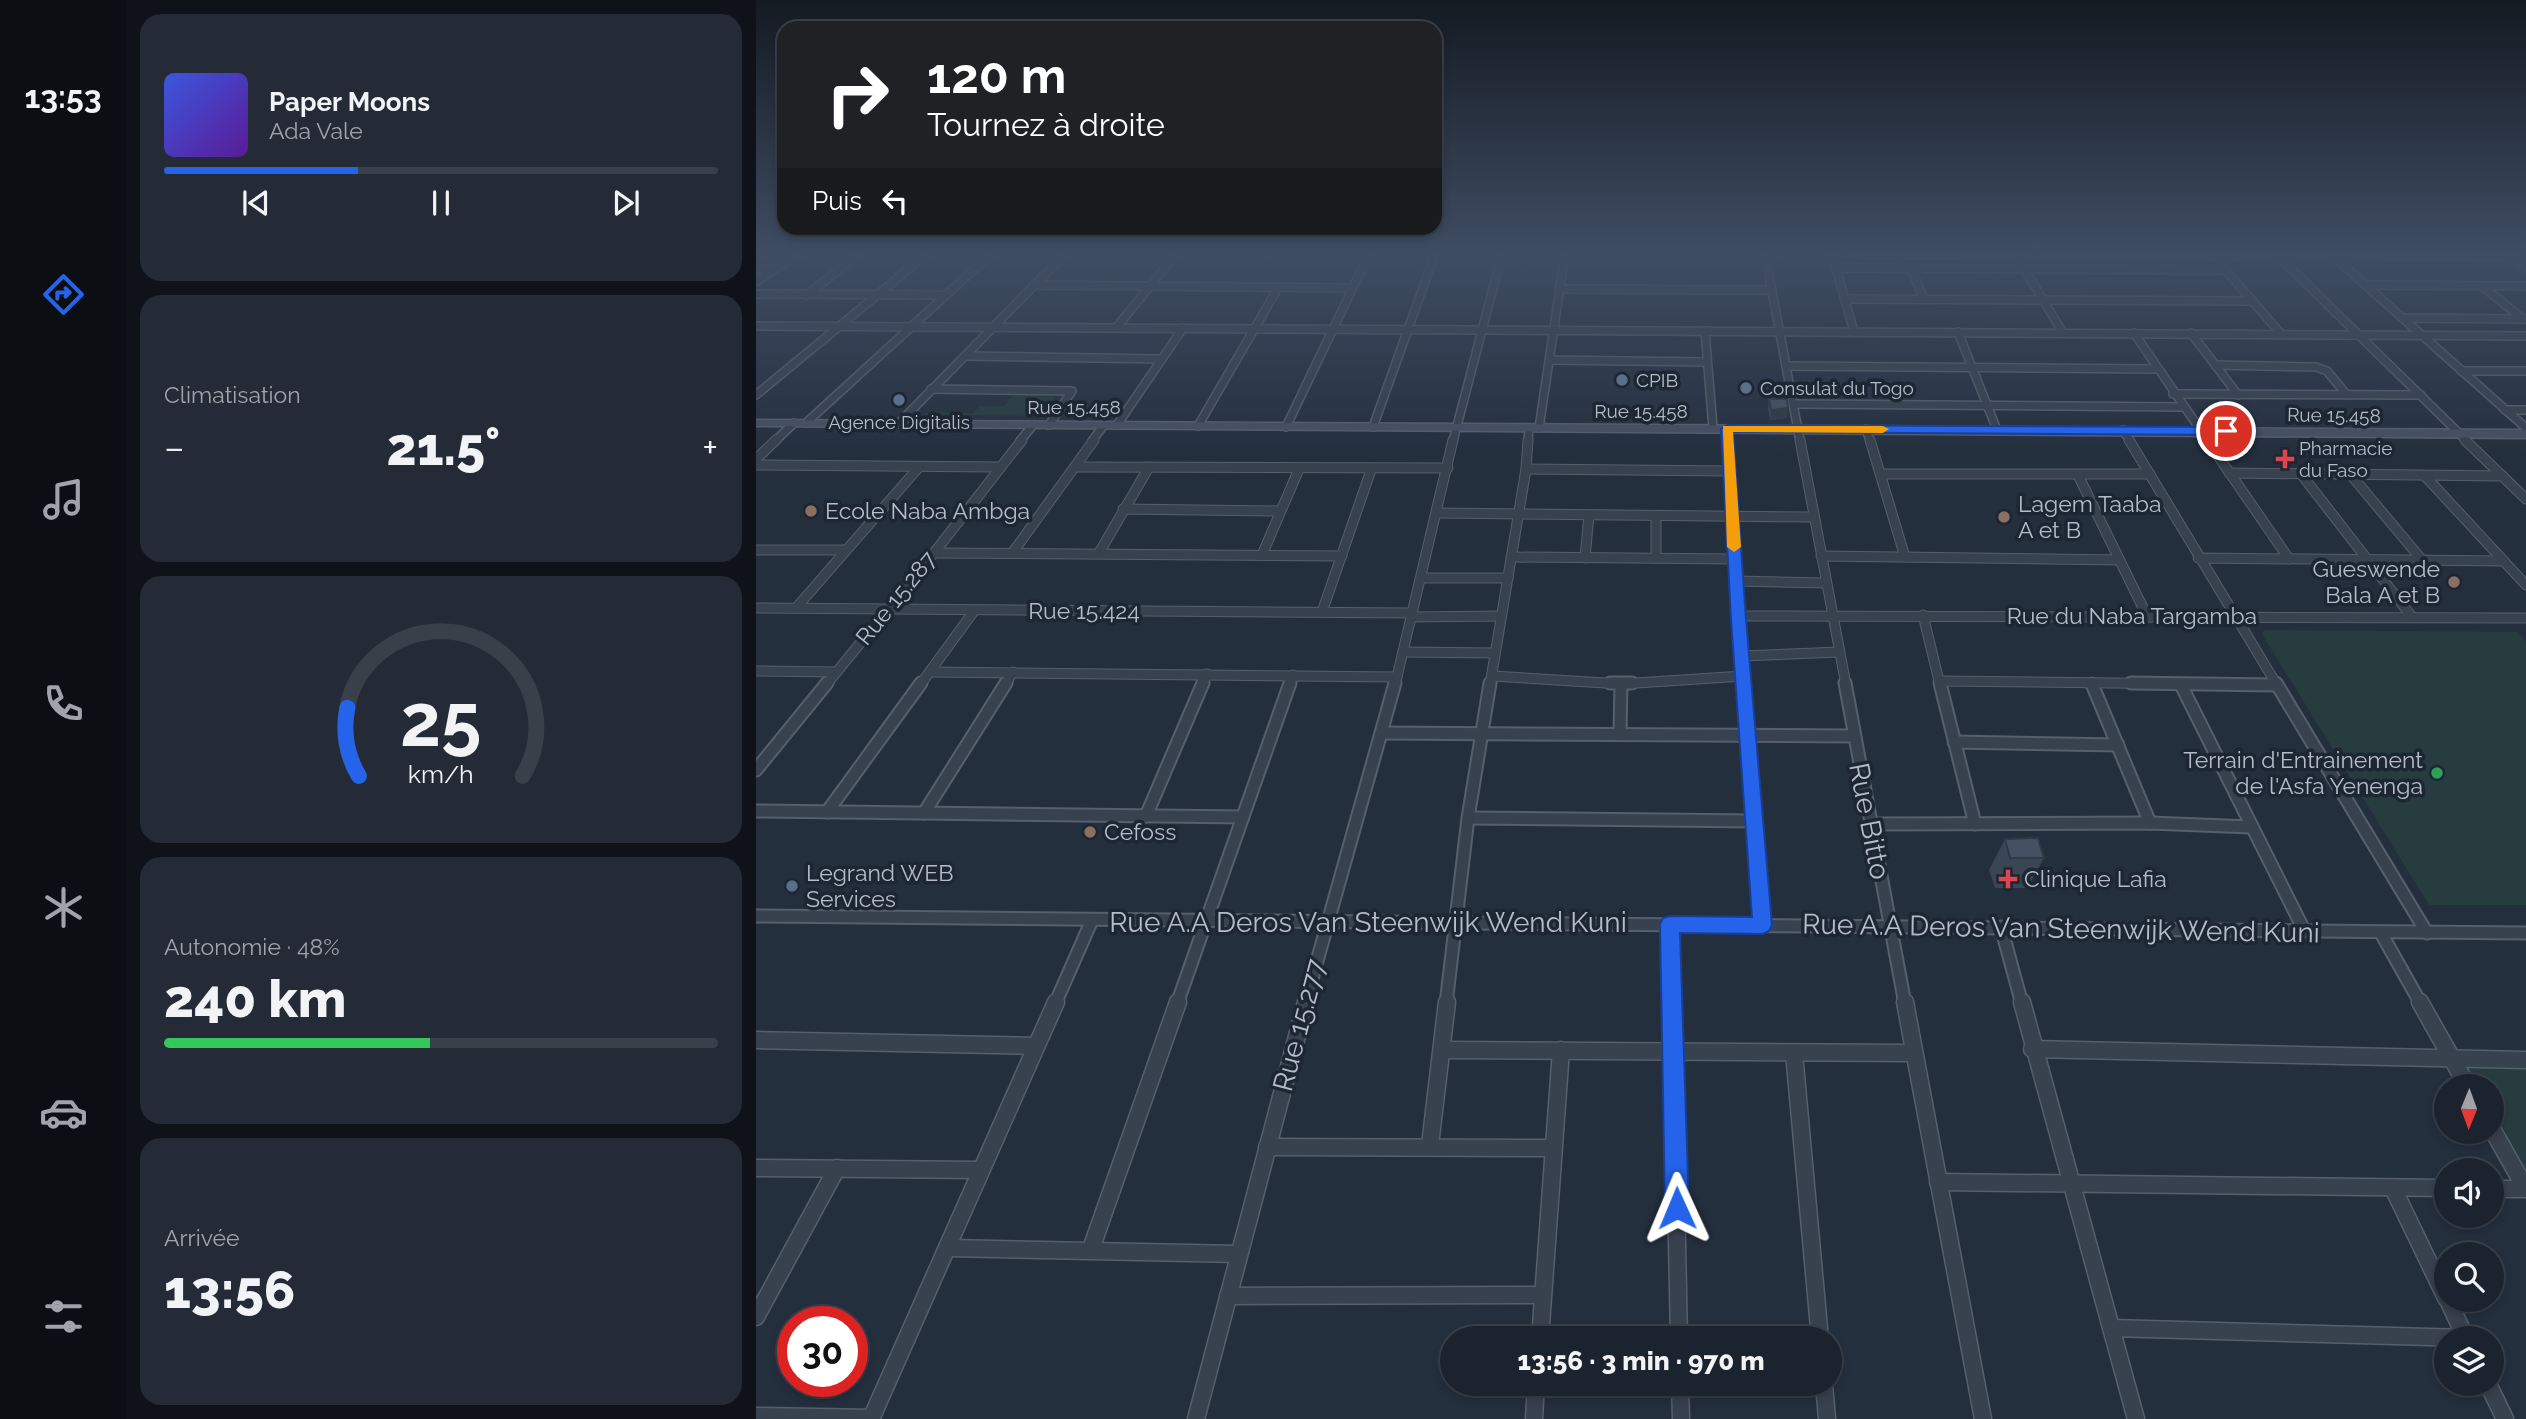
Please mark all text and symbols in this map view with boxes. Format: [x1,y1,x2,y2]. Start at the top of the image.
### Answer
text: 120 m [927,47,1066,104]
icon: right [812,49,903,140]
text: 13:53 [24,78,102,115]
text: Paper Moons [269,87,430,117]
text: Tournez à droite [927,106,1165,143]
text: Ada Vale [269,117,363,144]
icon: left [876,182,914,220]
icon: previous [237,184,275,222]
icon: pause [422,184,460,222]
icon: next [607,184,645,222]
text: Puis [812,186,862,216]
icon: directions [39,270,88,319]
place label: CPIB [1636,369,1678,391]
marker: CPIB [1614,372,1630,388]
place label: Consulat du Togo [1760,377,1914,399]
marker: Consulat du Togo [1738,380,1754,396]
text: Climatisation [164,381,301,408]
marker: Agence Digitalis [891,392,907,408]
street label: Rue 15.458 [1027,396,1121,418]
street label: Rue 15.458 [1594,400,1688,422]
pin [2196,401,2256,461]
street label: Rue 15.458 [2287,403,2381,427]
place label: Agence Digitalis [828,411,970,433]
icon: arrive [2207,412,2245,450]
text: 21.5° [386,416,500,477]
text: − [164,425,184,470]
text: + [702,425,718,470]
place label: Pharmacie du Faso [2299,437,2392,481]
marker: Pharmacie du Faso [2277,451,2293,467]
icon: music [39,475,88,524]
place label: Lagem Taaba A et B [2018,490,2161,543]
place label: Ecole Naba Ambga [825,497,1030,524]
marker: Ecole Naba Ambga [803,503,819,519]
marker: Lagem Taaba A et B [1996,509,2012,525]
street label: Rue 15.287 [850,545,942,650]
place label: Gueswende Bala A et B [2312,555,2440,608]
marker: Gueswende Bala A et B [2446,574,2462,590]
street label: Rue 15.424 [1028,597,1140,624]
street label: Rue du Naba Targamba [2007,602,2257,629]
text: 25 [400,678,482,763]
icon: phone [39,679,88,728]
place label: Terrain d'Entrainement de l'Asfa Yenenga [2183,746,2423,799]
text: km/h [408,758,474,788]
street label: Rue Bitto [1842,760,1897,882]
marker: Terrain d'Entrainement de l'Asfa Yenenga [2429,765,2445,781]
place label: Cefoss [1104,818,1176,845]
marker: Cefoss [1082,824,1098,840]
place label: Legrand WEB Services [806,859,954,912]
place label: Clinique Lafia [2024,865,2167,892]
marker: Clinique Lafia [1998,869,2018,889]
marker: Legrand WEB Services [784,878,800,894]
icon: climate [39,883,88,932]
street label: Rue A.A Deros Van Steenwijk Wend Kuni [1109,906,1627,939]
street label: Rue A.A Deros Van Steenwijk Wend Kuni [1802,907,2320,950]
text: Autonomie · 48% [164,933,340,960]
street label: Rue 15.277 [1266,955,1333,1095]
text: 240 km [164,968,346,1029]
north arrow [2434,1074,2504,1144]
map controls [2434,1074,2504,1396]
icon: car [39,1088,88,1137]
button: sound [2434,1158,2504,1228]
position arrow [1640,1171,1714,1245]
text: Arrivée [164,1224,240,1251]
button: search [2434,1242,2504,1312]
text: 13:56 [164,1259,295,1320]
icon: filters [39,1292,88,1341]
speed limit sign: 30 [777,1306,868,1397]
button: layers [2434,1326,2504,1396]
text: 13:56 · 3 min · 970 m [1517,1346,1765,1376]

